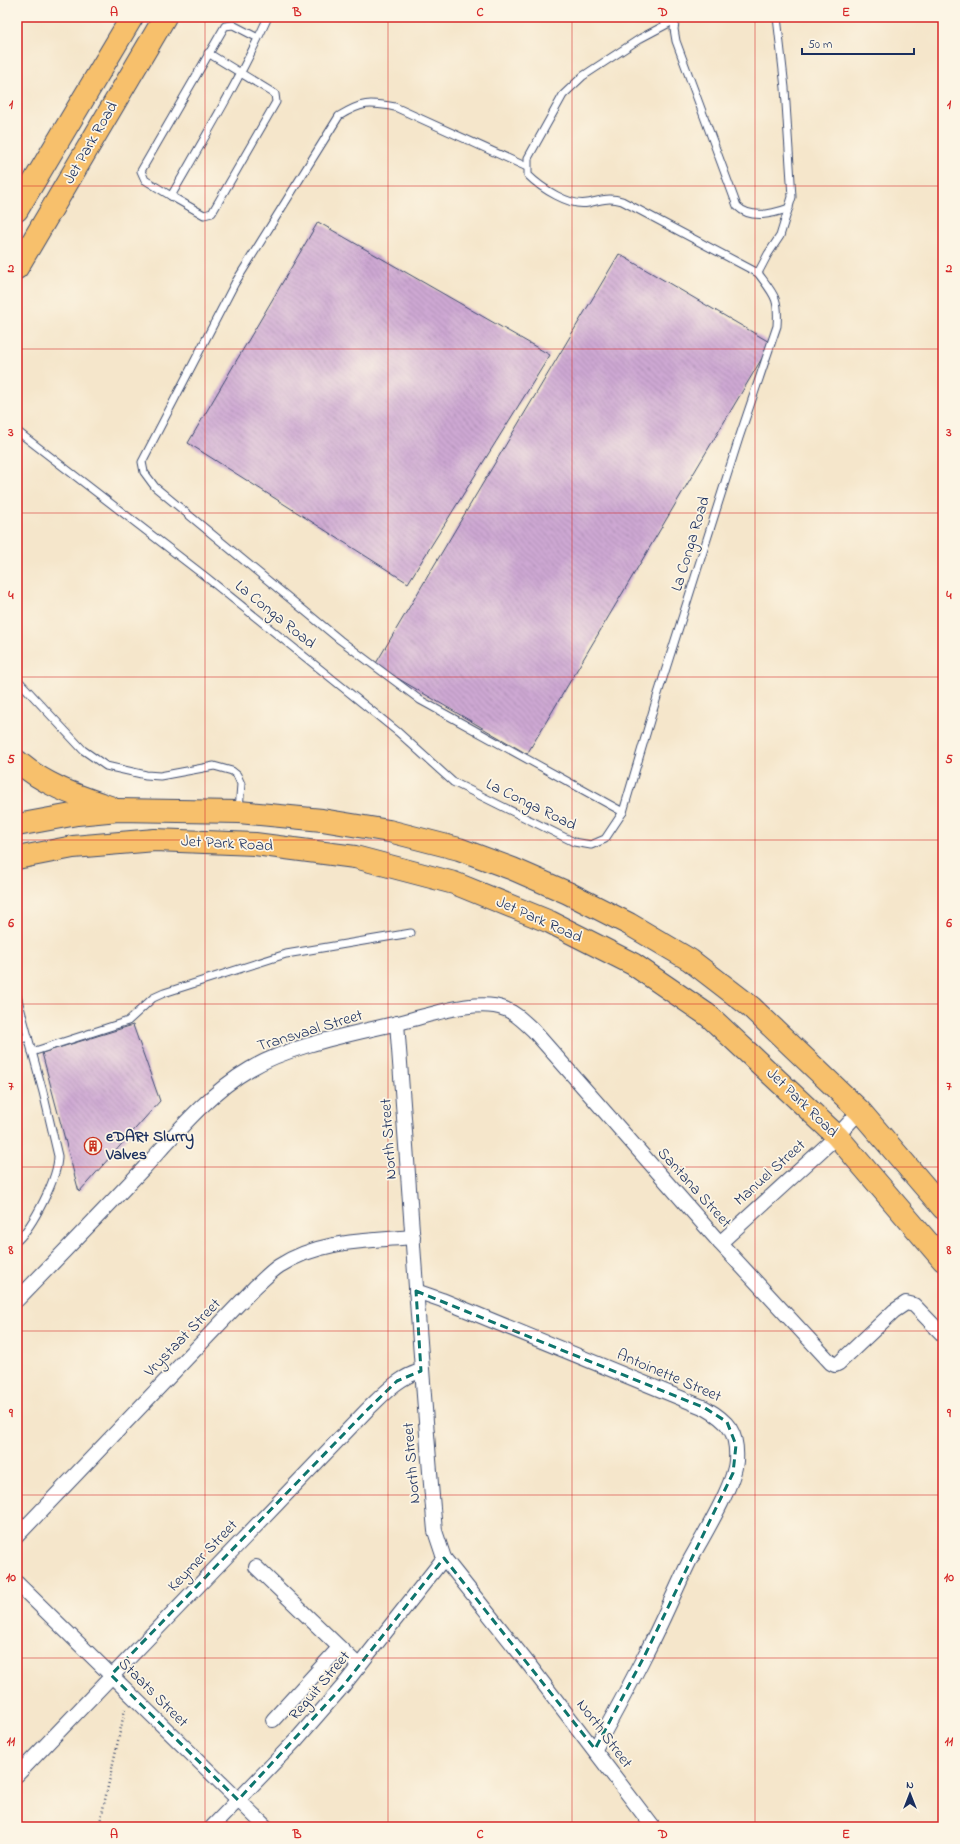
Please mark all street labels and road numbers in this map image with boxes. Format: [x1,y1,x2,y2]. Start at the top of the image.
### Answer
street label: Jet Park Road [58,97,124,189]
street label: La Conga Road [665,494,717,594]
street label: La Conga Road [229,575,321,655]
street label: La Conga Road [482,773,580,837]
street label: Jet Park Road [180,830,274,858]
street label: Jet Park Road [492,890,586,950]
street label: Transvaal Street [254,1003,366,1058]
street label: Jet Park Road [761,1062,843,1144]
street label: North Street [374,1097,404,1180]
street label: Manuel Street [729,1134,812,1212]
street label: Santana Street [651,1142,737,1234]
street label: Vrystaat Street [138,1293,227,1384]
street label: Antoinette Street [613,1343,726,1409]
street label: North Street [396,1421,428,1505]
street label: Keymer Street [162,1514,244,1598]
street label: Reguit Street [284,1645,357,1726]
street label: Staats Street [112,1652,194,1734]
street label: North Street [570,1694,638,1774]

